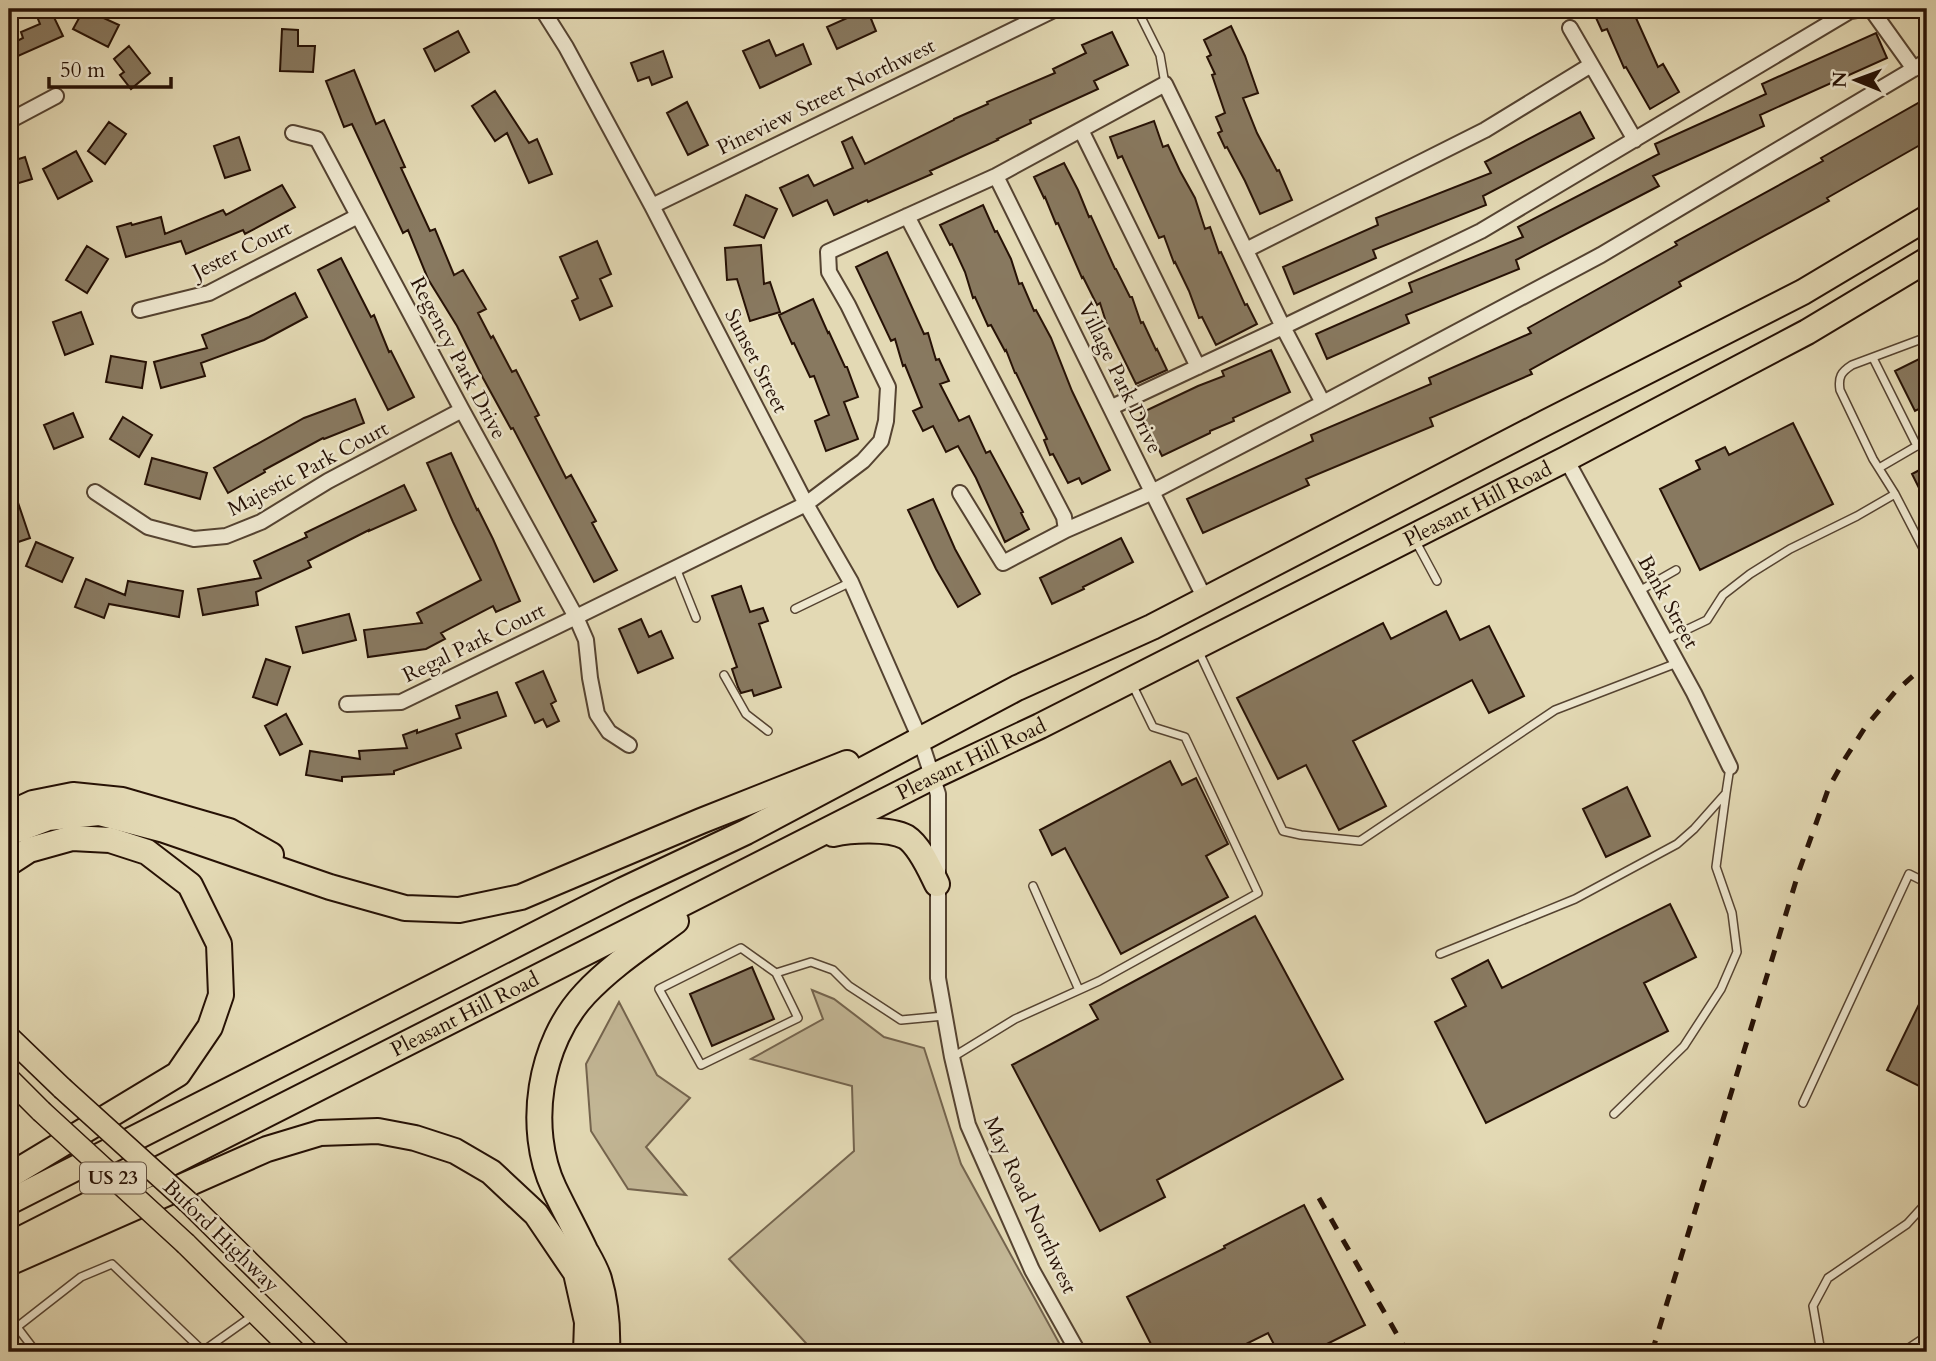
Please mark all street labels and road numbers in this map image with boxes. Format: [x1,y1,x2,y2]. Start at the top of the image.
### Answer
street label: Pineview Street Northwest [712,31,940,163]
street label: Jester Court [185,213,296,288]
street label: Regency Park Drive [403,272,513,444]
street label: Village Park Drive [1071,298,1169,458]
street label: Sunset Street [717,304,795,418]
street label: Majestic Park Court [222,414,394,524]
street label: Pleasant Hill Road [1398,454,1557,554]
street label: Bank Street [1630,550,1706,654]
street label: Regal Park Court [398,596,550,690]
street label: Pleasant Hill Road [891,711,1051,807]
street label: Pleasant Hill Road [386,964,544,1064]
street label: May Road Northwest [976,1112,1084,1299]
road number: US 23 [80,1162,146,1194]
street label: Buford Highway [156,1173,286,1299]

